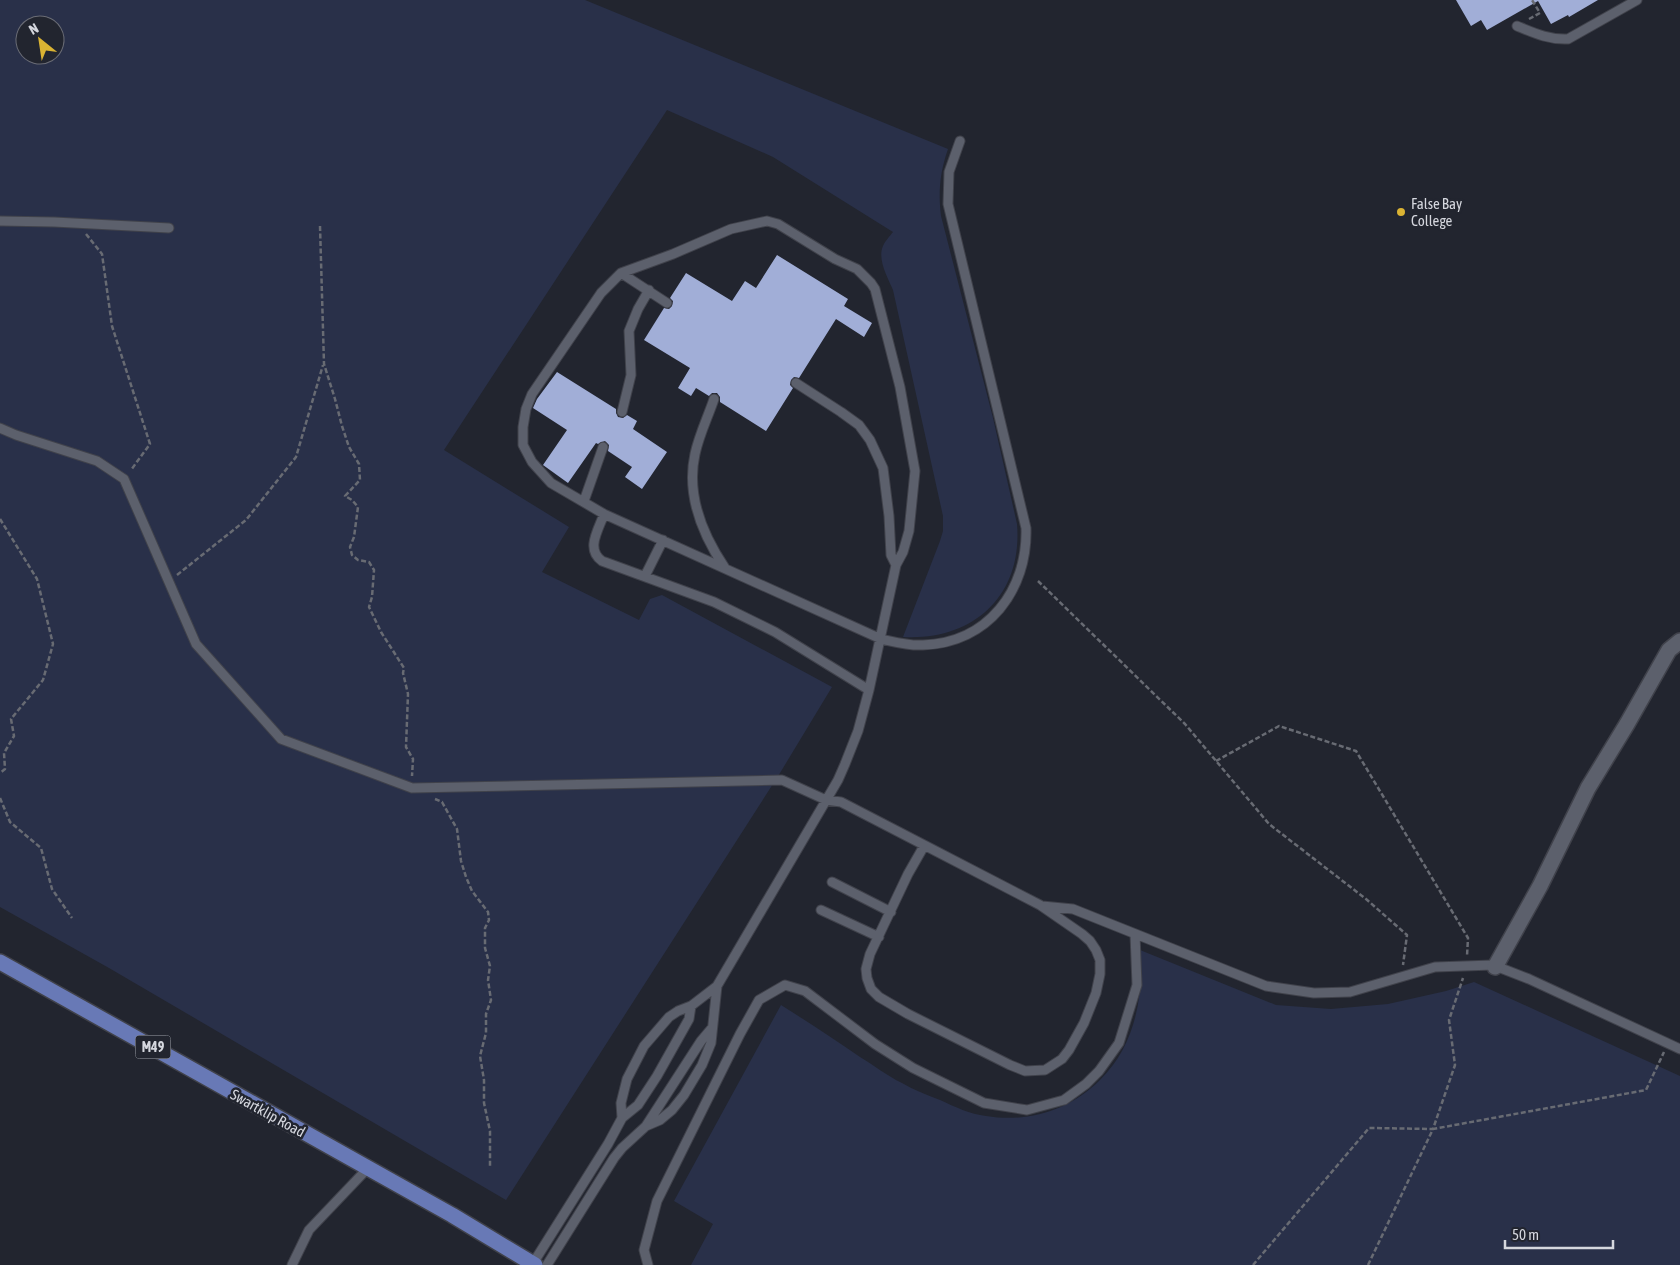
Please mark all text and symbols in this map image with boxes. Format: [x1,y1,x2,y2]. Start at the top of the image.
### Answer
north arrow [15,15,65,65]
text: N [26,20,41,38]
place label: False Bay College [1411,195,1462,229]
marker: False Bay College [1395,206,1407,218]
road number: M49 [136,1036,170,1058]
street label: Swartklip Road [228,1086,308,1140]
scale bar [1505,1218,1612,1250]
text: 50 m [1512,1226,1539,1243]

